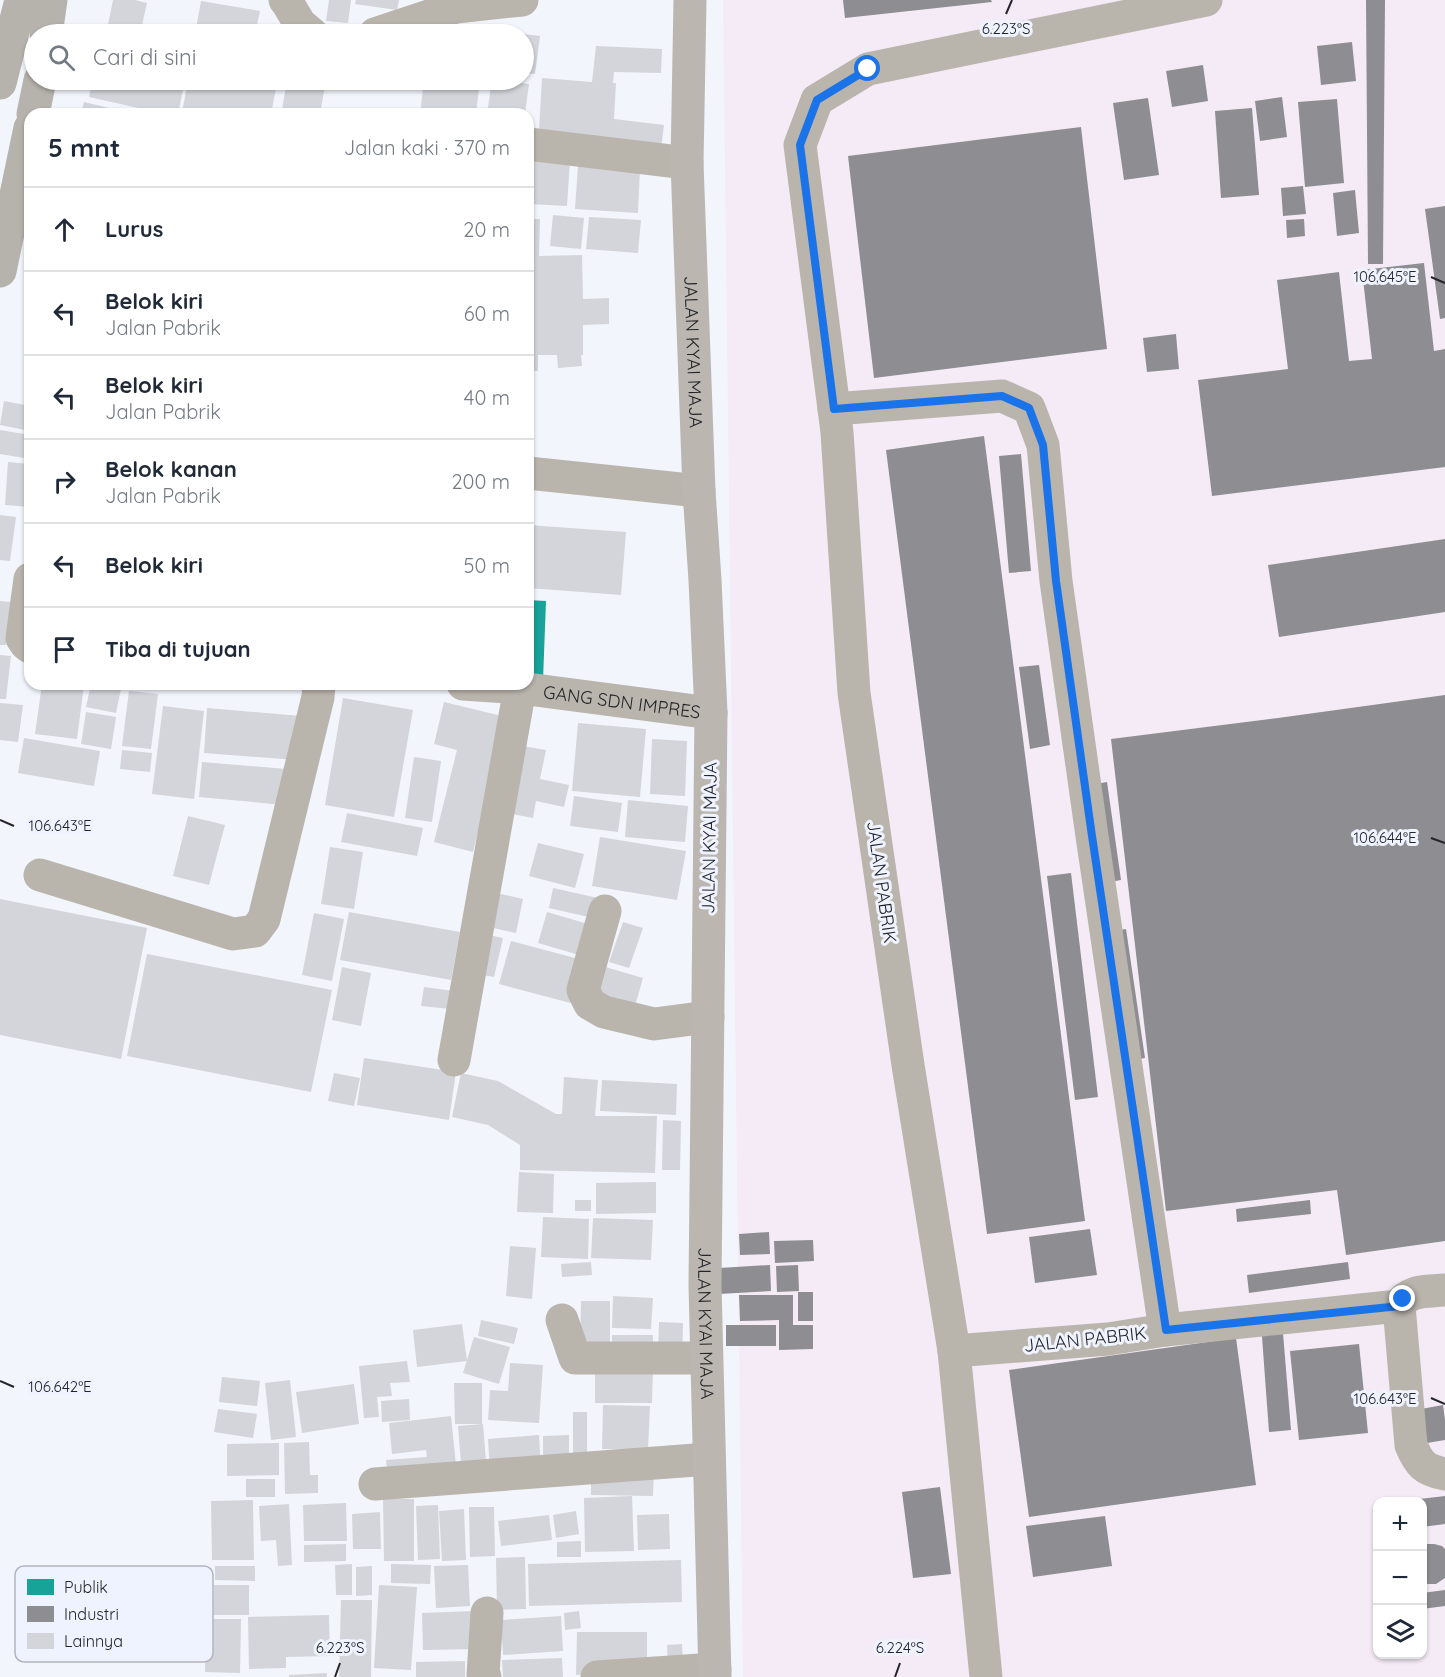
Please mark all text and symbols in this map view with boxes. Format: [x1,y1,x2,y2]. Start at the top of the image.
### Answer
text: 6.223°S [982,19,1030,38]
search box [24,24,534,90]
icon: search [45,41,78,74]
text: Cari di sini [93,43,196,71]
route start [854,55,880,81]
text: 5 mnt [48,131,120,164]
text: Jalan kaki · 370 m [344,135,510,160]
icon: ahead [48,213,81,246]
text: Lurus [105,215,163,243]
text: 20 m [463,217,510,242]
text: 106.645°E [1353,267,1417,286]
street label: JALAN KYAI MAJA [680,275,708,429]
text: Belok kiri [105,287,203,315]
icon: left [48,297,81,330]
text: 60 m [464,301,510,326]
text: Jalan Pabrik [105,315,221,340]
text: Belok kiri [105,371,203,399]
icon: left [48,381,81,414]
text: 40 m [464,385,510,410]
text: Jalan Pabrik [105,399,221,424]
text: Belok kanan [105,455,237,483]
icon: right [48,465,81,498]
text: 200 m [451,469,510,494]
text: Jalan Pabrik [105,483,221,508]
icon: left [48,549,81,582]
text: Belok kiri [105,551,203,579]
text: 50 m [464,553,510,578]
icon: arrive [48,633,81,666]
text: Tiba di tujuan [105,635,251,663]
street label: GANG SDN IMPRES [542,680,702,723]
street label: JALAN KYAI MAJA [696,761,722,914]
text: 106.643°E [29,816,91,835]
street label: JALAN PABRIK [862,819,902,945]
text: 106.644°E [1354,828,1416,847]
street label: JALAN KYAI MAJA [693,1247,719,1400]
route end [1389,1285,1415,1311]
street label: JALAN PABRIK [1023,1321,1147,1357]
text: 106.642°E [28,1377,92,1396]
text: 106.643°E [1354,1389,1416,1408]
map controls [1373,1497,1427,1659]
button: + [1373,1497,1427,1551]
button: − [1373,1551,1427,1605]
legend [15,1566,213,1662]
text: Publik [64,1577,108,1597]
text: Industri [64,1604,119,1624]
button: layers [1373,1605,1427,1659]
text: Lainnya [64,1631,123,1651]
text: 6.223°S [316,1638,364,1657]
text: 6.224°S [876,1638,924,1657]

